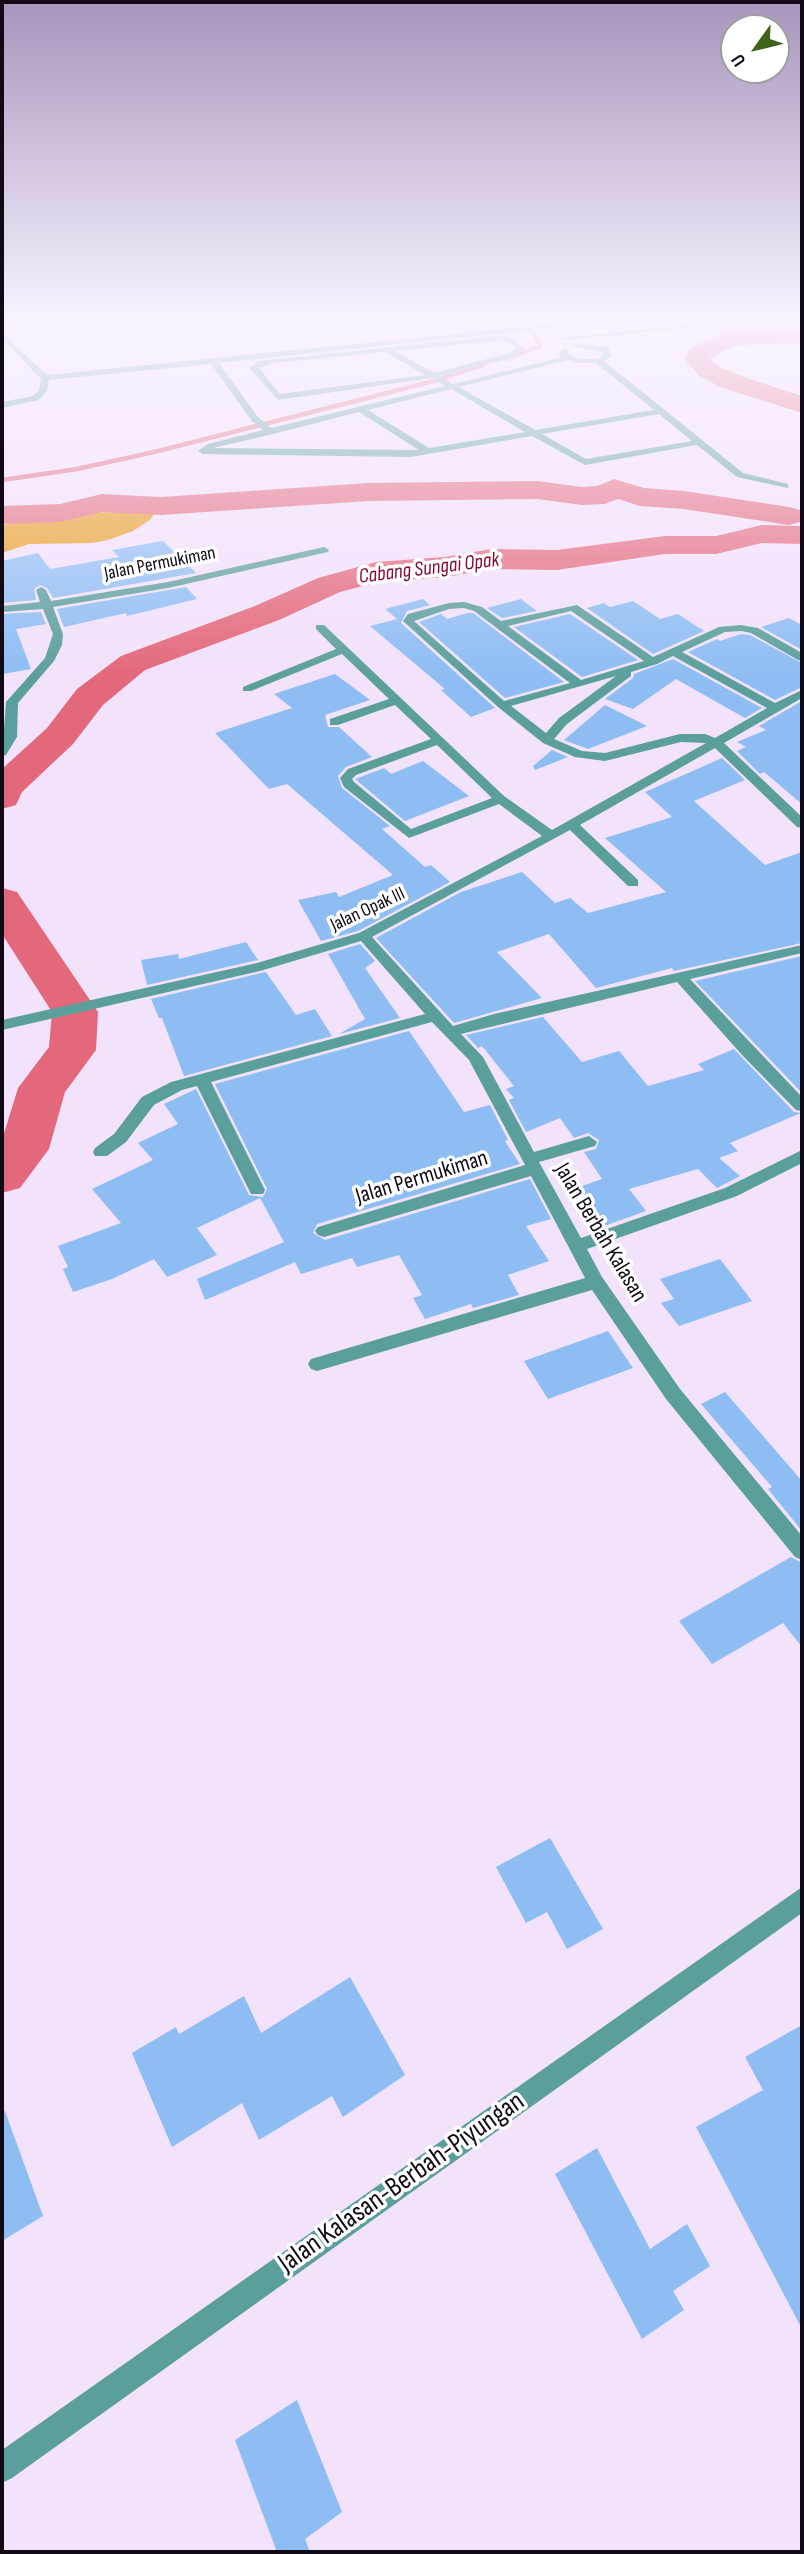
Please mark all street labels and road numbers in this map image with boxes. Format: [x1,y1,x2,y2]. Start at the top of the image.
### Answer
street label: Jalan Permukiman [102,542,218,586]
street label: Jalan Opak III [327,883,409,937]
street label: Jalan Permukiman [353,1145,491,1211]
street label: Jalan Berbah Kalasan [548,1158,652,1308]
street label: Jalan Kalasan-Berbah-Piyungan [272,2085,532,2281]

